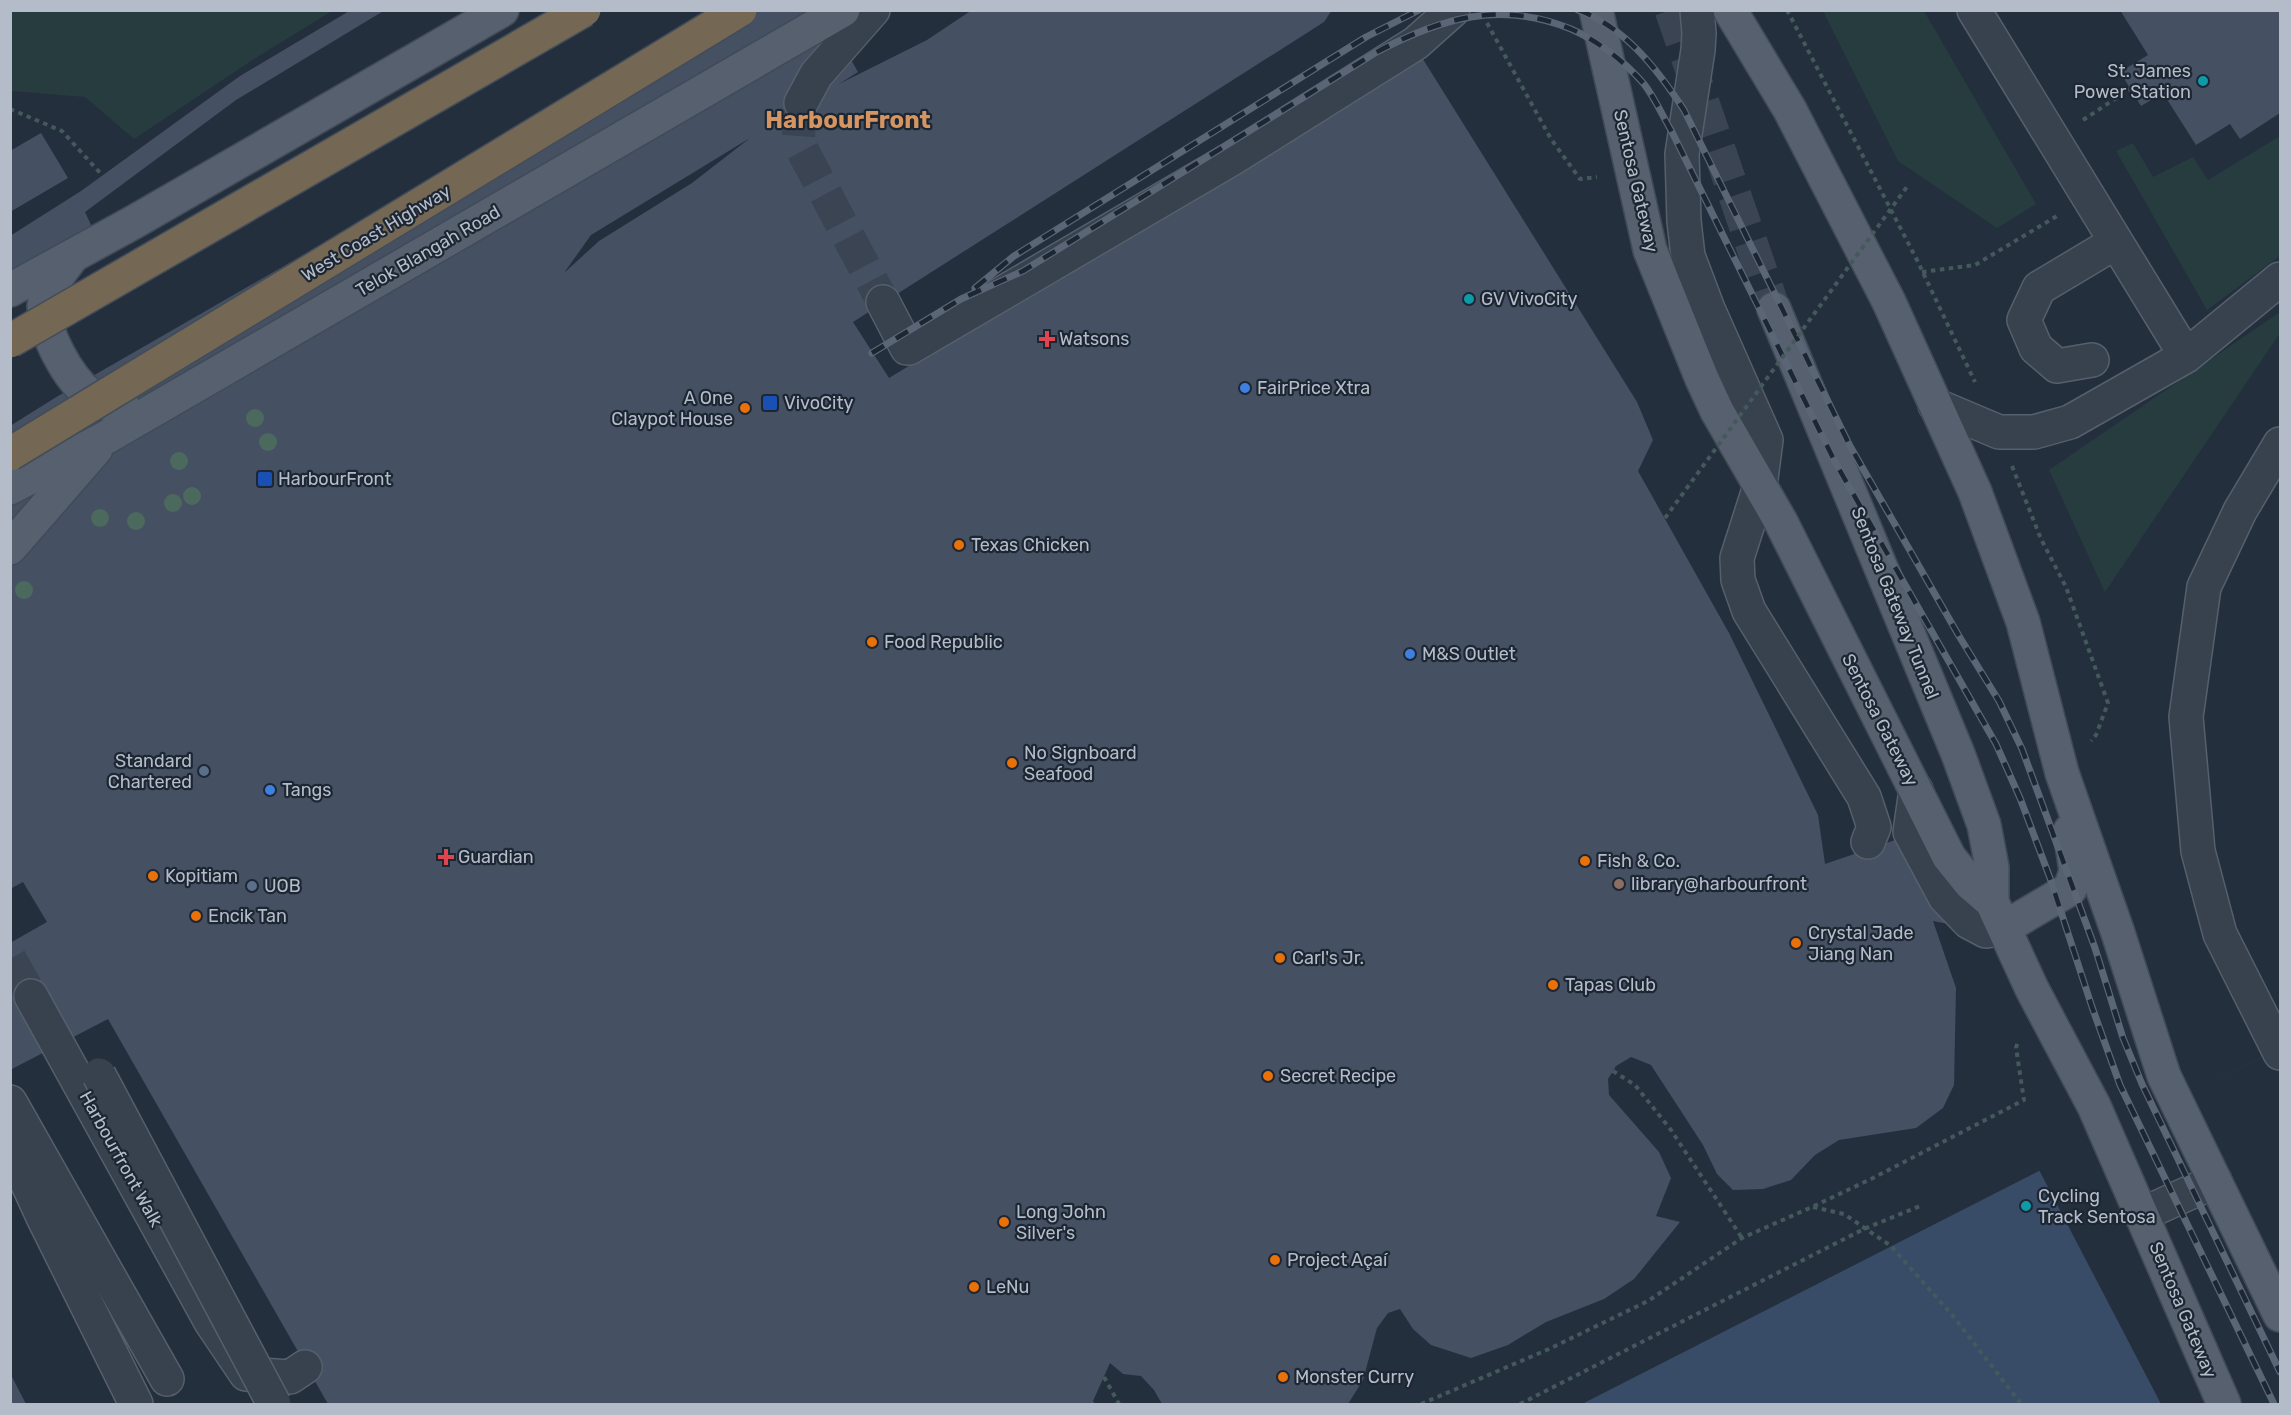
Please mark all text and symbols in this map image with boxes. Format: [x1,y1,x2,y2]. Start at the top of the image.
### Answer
place label: St. James Power Station [2074,60,2191,103]
marker: St. James Power Station [2196,74,2210,88]
district label: HarbourFront [765,106,931,134]
street label: Sentosa Gateway [1609,108,1663,255]
street label: West Coast Highway [297,180,455,286]
street label: Telok Blangah Road [352,201,504,301]
place label: GV VivoCity [1481,288,1577,310]
marker: GV VivoCity [1462,292,1476,306]
place label: Watsons [1059,328,1130,350]
marker: Watsons [1040,332,1054,346]
place label: FairPrice Xtra [1257,377,1370,399]
marker: FairPrice Xtra [1238,381,1252,395]
place label: A One Claypot House [611,387,733,430]
place label: VivoCity [784,392,853,414]
marker: VivoCity [761,394,779,412]
marker: A One Claypot House [738,401,752,415]
place label: HarbourFront [278,468,391,490]
marker: HarbourFront [256,470,274,488]
street label: Sentosa Gateway Tunnel [1846,504,1944,702]
place label: Texas Chicken [971,534,1090,556]
marker: Texas Chicken [952,538,966,552]
place label: Food Republic [884,631,1003,653]
marker: Food Republic [865,635,879,649]
place label: M&S Outlet [1422,643,1516,665]
marker: M&S Outlet [1403,647,1417,661]
street label: Sentosa Gateway [1837,650,1923,790]
place label: No Signboard Seafood [1024,742,1137,785]
place label: Standard Chartered [108,750,192,793]
marker: No Signboard Seafood [1005,756,1019,770]
marker: Standard Chartered [197,764,211,778]
place label: Tangs [282,779,332,801]
marker: Tangs [263,783,277,797]
place label: Guardian [458,846,534,868]
marker: Guardian [439,850,453,864]
place label: Fish & Co. [1597,850,1680,872]
marker: Fish & Co. [1578,854,1592,868]
place label: Kopitiam [165,865,238,887]
marker: Kopitiam [146,869,160,883]
place label: library@harbourfront [1631,873,1807,895]
place label: UOB [264,875,301,897]
marker: library@harbourfront [1612,877,1626,891]
marker: UOB [245,879,259,893]
place label: Encik Tan [208,905,287,927]
marker: Encik Tan [189,909,203,923]
place label: Crystal Jade Jiang Nan [1808,922,1913,965]
marker: Crystal Jade Jiang Nan [1789,936,1803,950]
place label: Carl's Jr. [1292,947,1364,969]
marker: Carl's Jr. [1273,951,1287,965]
place label: Tapas Club [1565,974,1656,996]
marker: Tapas Club [1546,978,1560,992]
place label: Secret Recipe [1280,1065,1396,1087]
marker: Secret Recipe [1261,1069,1275,1083]
street label: Harbourfront Walk [75,1087,168,1231]
place label: Cycling Track Sentosa [2038,1185,2156,1228]
marker: Cycling Track Sentosa [2019,1199,2033,1213]
place label: Long John Silver's [1016,1201,1106,1244]
marker: Long John Silver's [997,1215,1011,1229]
street label: Sentosa Gateway [2144,1239,2222,1381]
place label: Project Açaí [1287,1249,1389,1271]
marker: Project Açaí [1268,1253,1282,1267]
place label: LeNu [986,1276,1029,1298]
marker: LeNu [967,1280,981,1294]
place label: Monster Curry [1295,1366,1414,1388]
marker: Monster Curry [1276,1370,1290,1384]

